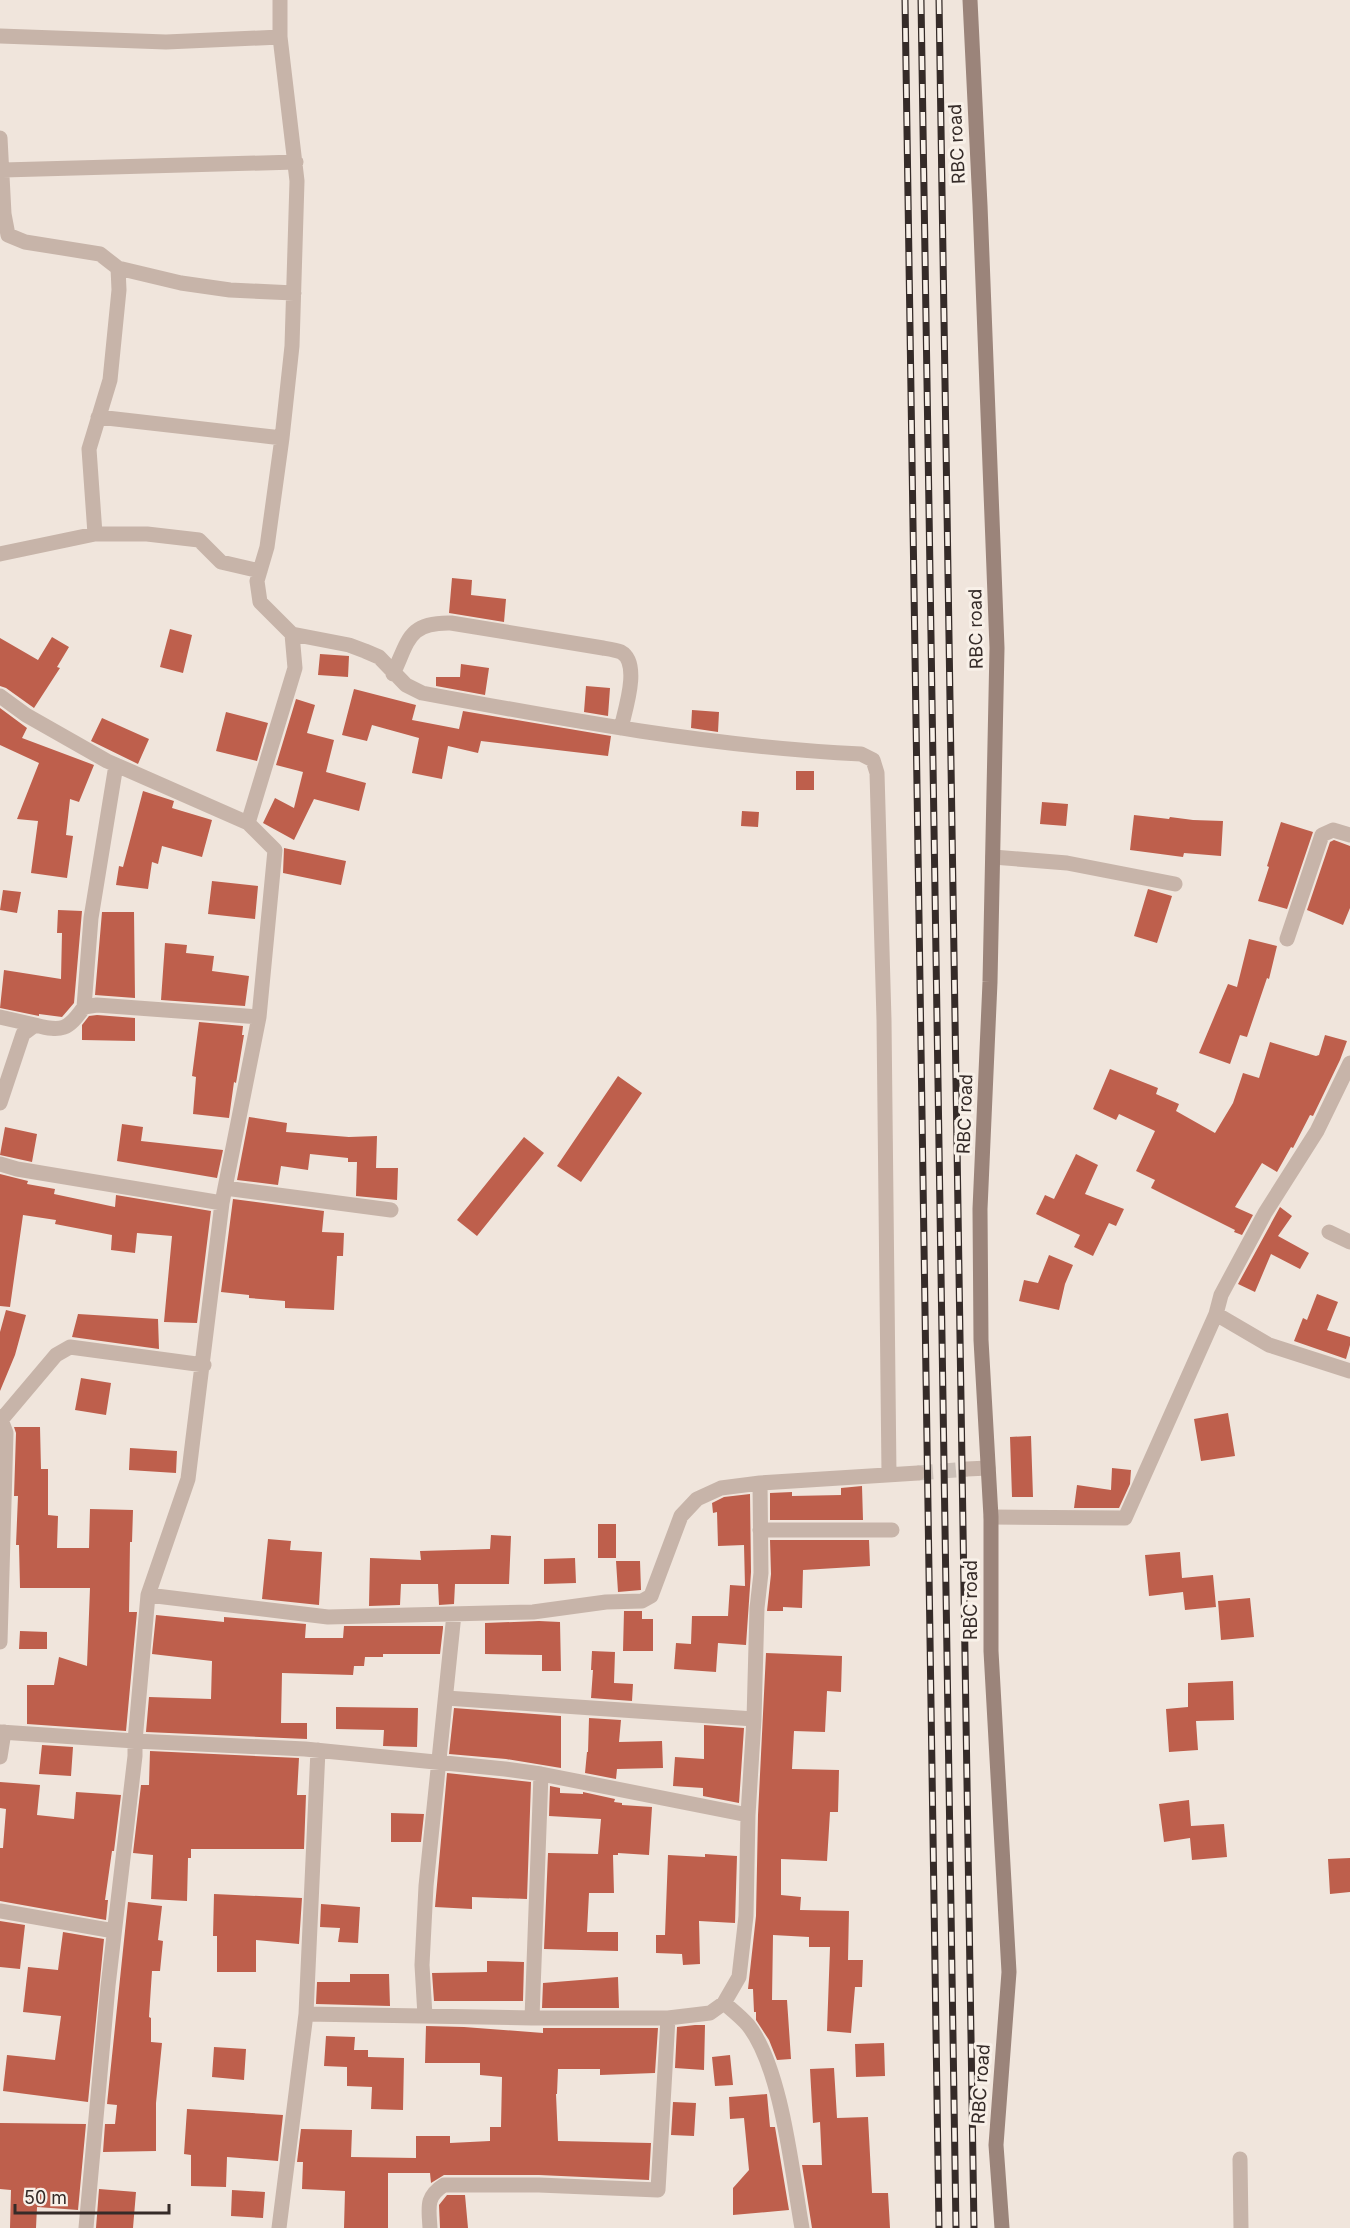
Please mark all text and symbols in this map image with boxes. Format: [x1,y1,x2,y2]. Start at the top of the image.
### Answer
street label: RBC road [944,103,969,185]
street label: RBC road [964,589,987,669]
street label: RBC road [953,1074,976,1154]
street label: RBC road [960,1560,981,1640]
street label: RBC road [967,2043,994,2125]
scale bar [15,2177,170,2215]
text: 50 m [24,2187,67,2208]

